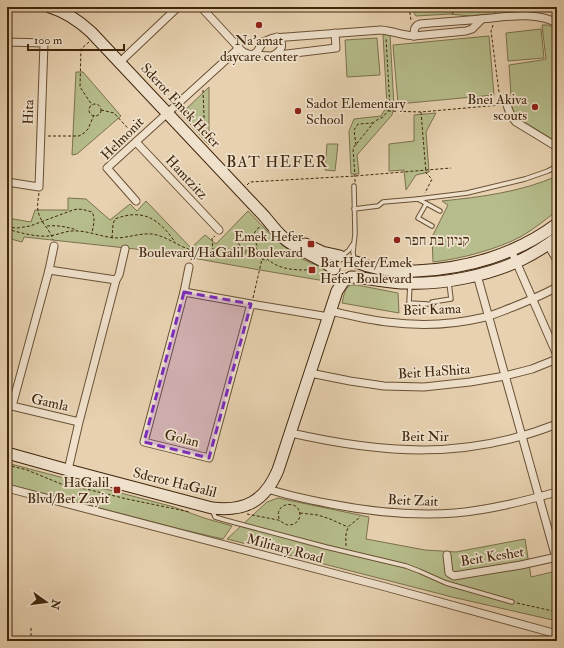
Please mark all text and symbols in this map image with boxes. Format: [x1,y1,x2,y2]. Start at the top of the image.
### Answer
marker: Na'amat daycare center [254,20,264,30]
scale bar [28,26,124,52]
place label: Na'amat daycare center [220,32,299,66]
text: 100 m [34,33,63,48]
street label: Sderot Emek Hefer [137,60,225,152]
place label: Bnei Akiva scouts [467,91,527,124]
place label: Sadot Elementary School [306,95,406,128]
street label: Hita [20,99,37,125]
marker: Bnei Akiva scouts [530,102,540,112]
marker: Sadot Elementary School [293,106,303,116]
street label: Helmonit [97,113,148,163]
street label: Hamtzitz [162,152,211,203]
district label: BAT HEFER [226,152,328,172]
place label: Emek Hefer Boulevard/HaGalil Boulevard [138,228,304,261]
place label: קניון בת חפר [405,232,469,249]
marker: קניון בת חפר [392,235,402,245]
marker: Emek Hefer Boulevard/HaGalil Boulevard [306,239,316,249]
place label: Bat Hefer/Emek Hefer Boulevard [320,254,413,287]
marker: Bat Hefer/Emek Hefer Boulevard [307,265,317,275]
street label: Beit Kama [403,300,462,319]
street label: Beit HaShita [397,360,471,383]
street label: Gamla [30,390,70,415]
street label: Golan [163,426,201,451]
street label: Beit Nir [401,428,450,445]
street label: Sderot HaGalil [131,464,219,501]
place label: HaGalil Blvd/Bet Zayit [27,474,109,508]
marker: HaGalil Blvd/Bet Zayit [112,485,122,495]
street label: Beit Zait [387,491,439,510]
street label: Military Road [245,530,325,568]
street label: Beit Keshet [459,543,526,570]
north arrow [26,582,66,622]
text: N [47,597,63,612]

